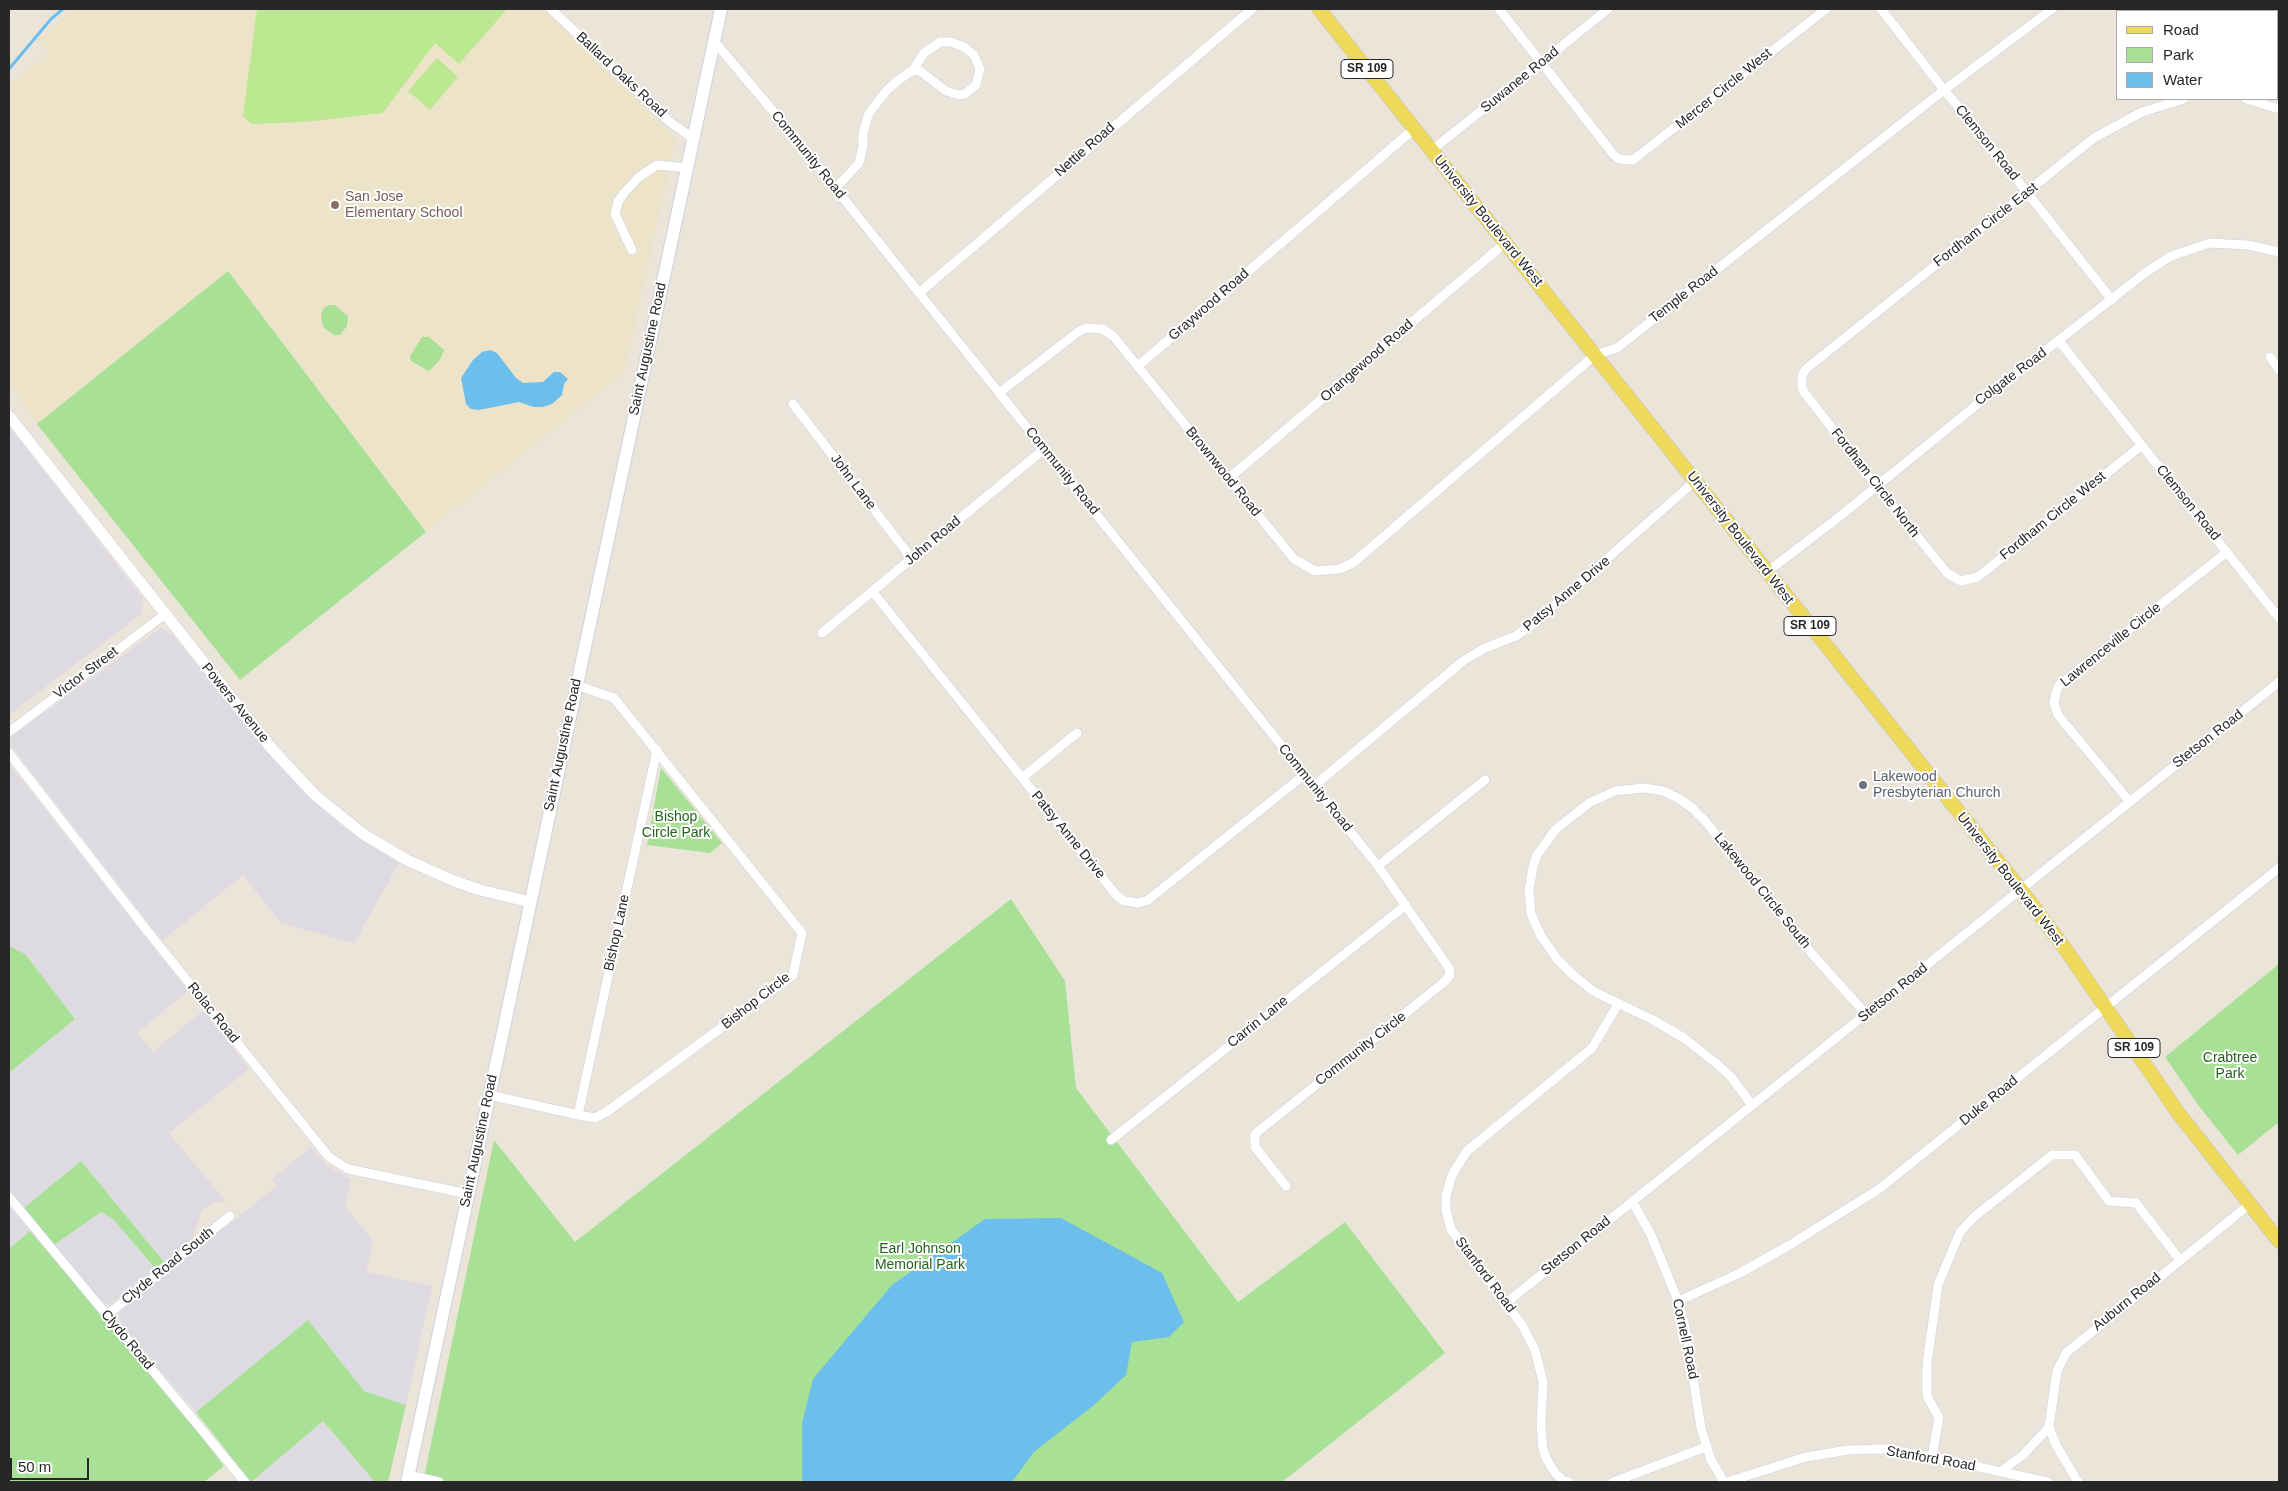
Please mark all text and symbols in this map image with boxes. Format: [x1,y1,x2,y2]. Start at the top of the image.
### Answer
legend [2116,10,2278,100]
text: Road [2163,21,2199,38]
street label: Ballard Oaks Road [572,29,670,121]
street label: Suwanee Road [1478,43,1562,117]
street label: Mercer Circle West [1673,45,1775,133]
text: Park [2163,46,2194,63]
road number: SR 109 [1341,60,1393,78]
text: Water [2163,71,2202,88]
street label: Clemson Road [1951,102,2023,184]
street label: Community Road [767,108,849,202]
street label: Nettie Road [1052,119,1118,181]
street label: University Boulevard West [1430,152,1546,290]
street label: Fordham Circle East [1931,179,2041,271]
place label: San Jose Elementary School [345,189,463,222]
marker: San Jose Elementary School [329,199,341,211]
street label: Temple Road [1646,263,1722,327]
street label: Graywood Road [1165,265,1253,345]
street label: Saint Augustine Road [626,281,670,417]
street label: Orangewood Road [1317,316,1417,406]
street label: Colgate Road [1972,345,2050,409]
street label: Community Road [1021,424,1103,518]
street label: Brownwood Road [1182,424,1264,520]
street label: Fordham Circle North [1827,425,1923,541]
street label: John Lane [827,451,879,513]
street label: Clemson Road [2152,462,2224,544]
street label: University Boulevard West [1683,468,1797,608]
street label: Fordham Circle West [1997,468,2109,564]
street label: John Road [902,513,964,569]
street label: Patsy Anne Drive [1520,553,1614,635]
street label: Lawrenceville Circle [2057,599,2165,691]
road number: SR 109 [1784,616,1836,636]
street label: Victor Street [50,643,122,703]
street label: Powers Avenue [198,660,272,746]
street label: Saint Augustine Road [541,677,585,813]
street label: Stetson Road [2169,706,2247,772]
street label: Community Road [1274,741,1356,835]
place label: Lakewood Presbyterian Church [1873,769,2001,802]
marker: Lakewood Presbyterian Church [1857,779,1869,791]
street label: Patsy Anne Drive [1027,788,1109,882]
park label: Bishop Circle Park [642,809,710,842]
street label: University Boulevard West [1953,809,2067,949]
street label: Lakewood Circle South [1710,830,1814,952]
street label: Bishop Lane [601,893,633,973]
street label: Stetson Road [1855,960,1931,1026]
street label: Bishop Circle [718,969,794,1033]
street label: Rolac Road [183,979,243,1047]
street label: Carrin Lane [1224,992,1292,1052]
street label: Community Circle [1312,1008,1410,1090]
road number: SR 109 [2108,1038,2160,1058]
park label: Crabtree Park [2203,1050,2257,1082]
street label: Duke Road [1956,1072,2022,1130]
street label: Saint Augustine Road [457,1073,501,1209]
street label: Stetson Road [1538,1213,1614,1279]
street label: Clyde Road South [119,1224,217,1308]
street label: Stanford Road [1451,1234,1519,1316]
park label: Earl Johnson Memorial Park [875,1241,965,1274]
street label: Auburn Road [2090,1270,2164,1334]
street label: Cornell Road [1668,1297,1702,1381]
street label: Clydo Road [97,1307,157,1373]
street label: Stanford Road [1885,1443,1977,1475]
scale bar [12,1448,91,1480]
text: 50 m [18,1458,51,1475]

